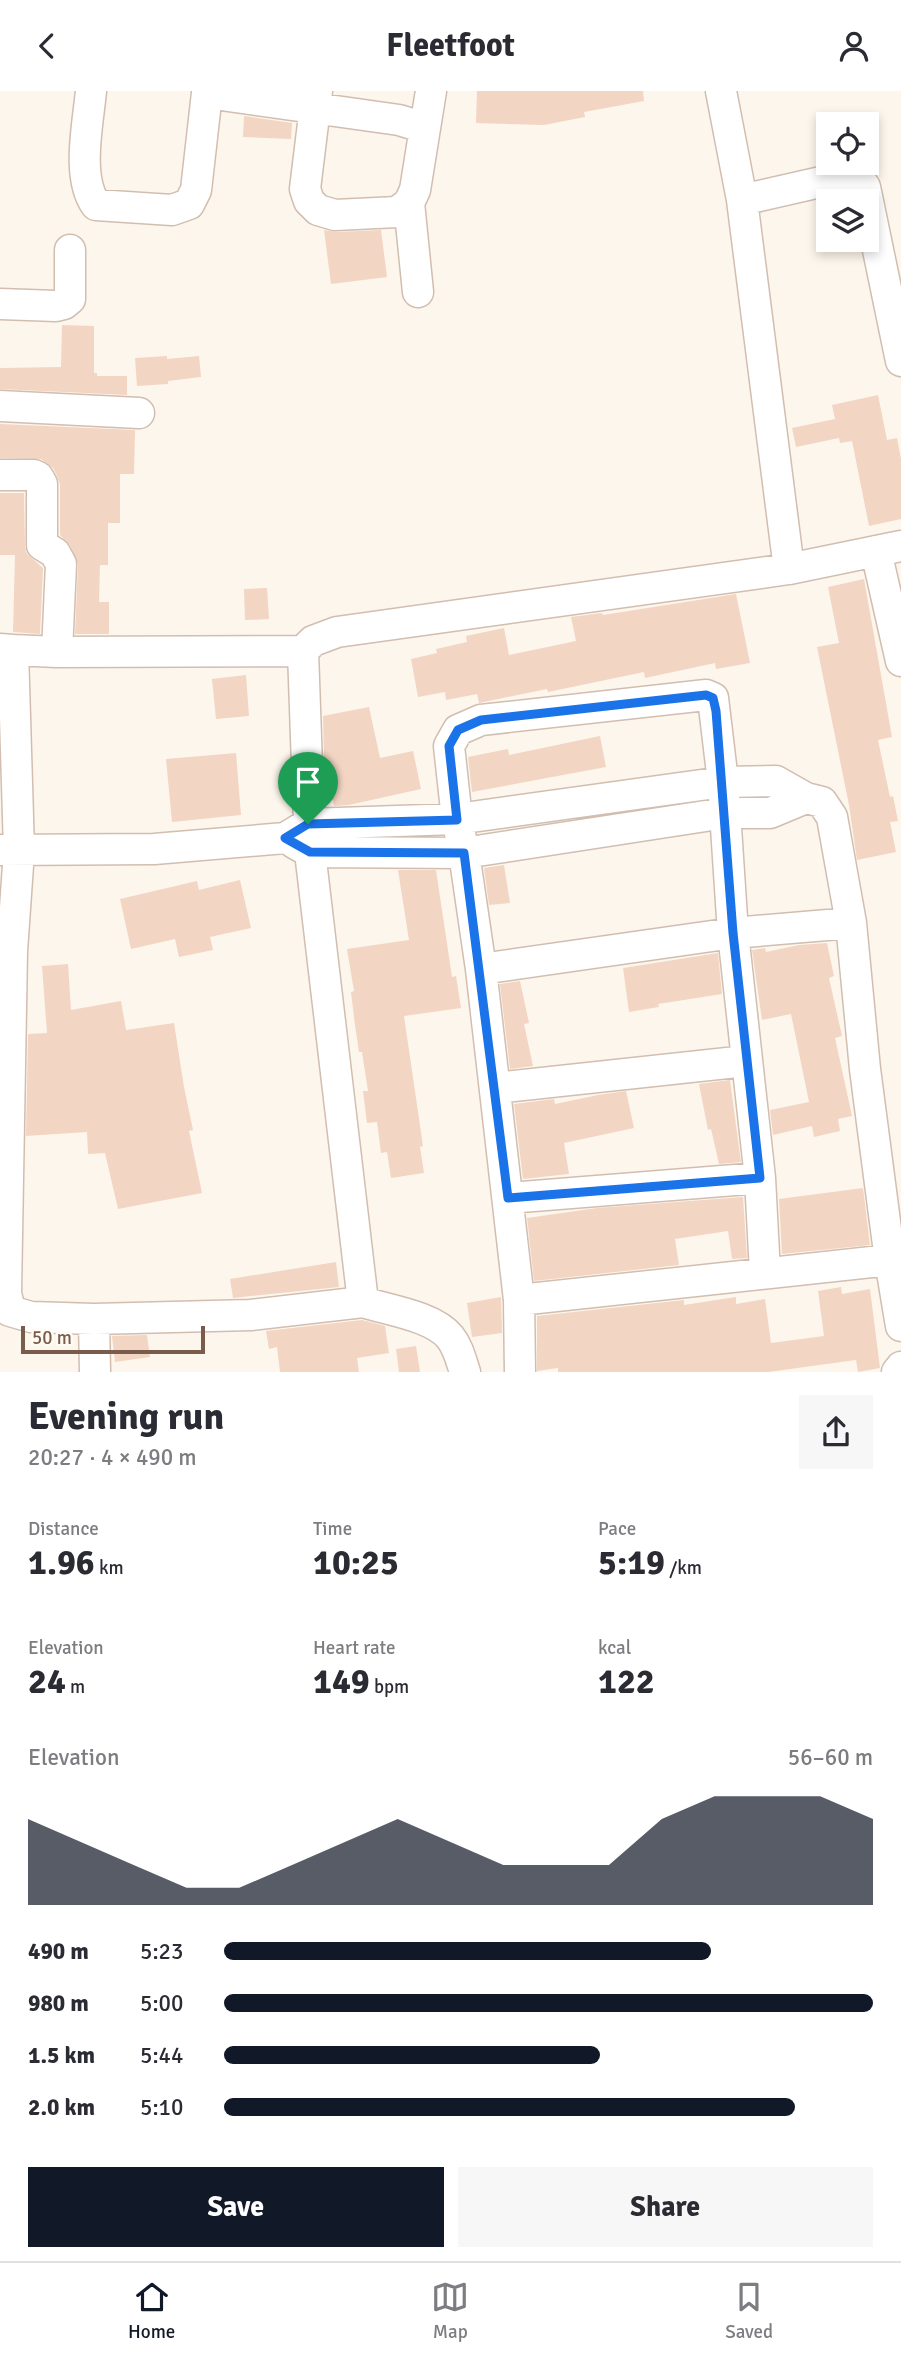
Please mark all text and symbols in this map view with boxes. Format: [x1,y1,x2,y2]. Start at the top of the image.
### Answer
text: Fleetfoot [386,26,515,65]
icon: back [28,27,66,65]
icon: person [835,27,873,65]
map controls [816,112,879,252]
button: locate [816,112,879,175]
button: layers [816,189,879,252]
pin [278,752,338,824]
icon: arrive [289,763,327,801]
scale bar [21,1323,205,1355]
text: 50 m [32,1326,72,1350]
text: Evening run [28,1393,224,1440]
button: share [799,1395,873,1469]
text: 20:27 · 4 × 490 m [28,1443,197,1472]
text: Distance [28,1517,99,1541]
text: Time [313,1517,352,1541]
text: Pace [598,1517,636,1541]
text: 1.96 [28,1541,95,1584]
text: 10:25 [313,1541,399,1584]
text: 5:19 [598,1541,665,1584]
text: km [95,1556,124,1580]
text: /km [665,1556,702,1580]
text: Elevation [28,1636,104,1660]
text: Heart rate [313,1636,395,1660]
text: kcal [598,1636,631,1660]
text: 24 [28,1660,66,1703]
text: 149 [313,1660,370,1703]
text: 122 [598,1660,655,1703]
text: m [66,1675,85,1699]
text: bpm [370,1675,409,1699]
text: Elevation [28,1743,120,1772]
text: 56–60 m [788,1743,873,1772]
text: 490 m [28,1937,89,1966]
text: 5:23 [140,1937,183,1966]
text: 980 m [28,1989,89,2018]
text: 5:00 [140,1989,183,2018]
text: 1.5 km [28,2041,95,2070]
text: 5:44 [140,2041,183,2070]
text: 2.0 km [28,2093,95,2122]
text: 5:10 [140,2093,183,2122]
button: Save [28,2167,444,2247]
button: Share [458,2167,873,2247]
tab: Home [128,2278,175,2344]
tab: Map [431,2278,469,2344]
tab: Saved [725,2278,773,2344]

